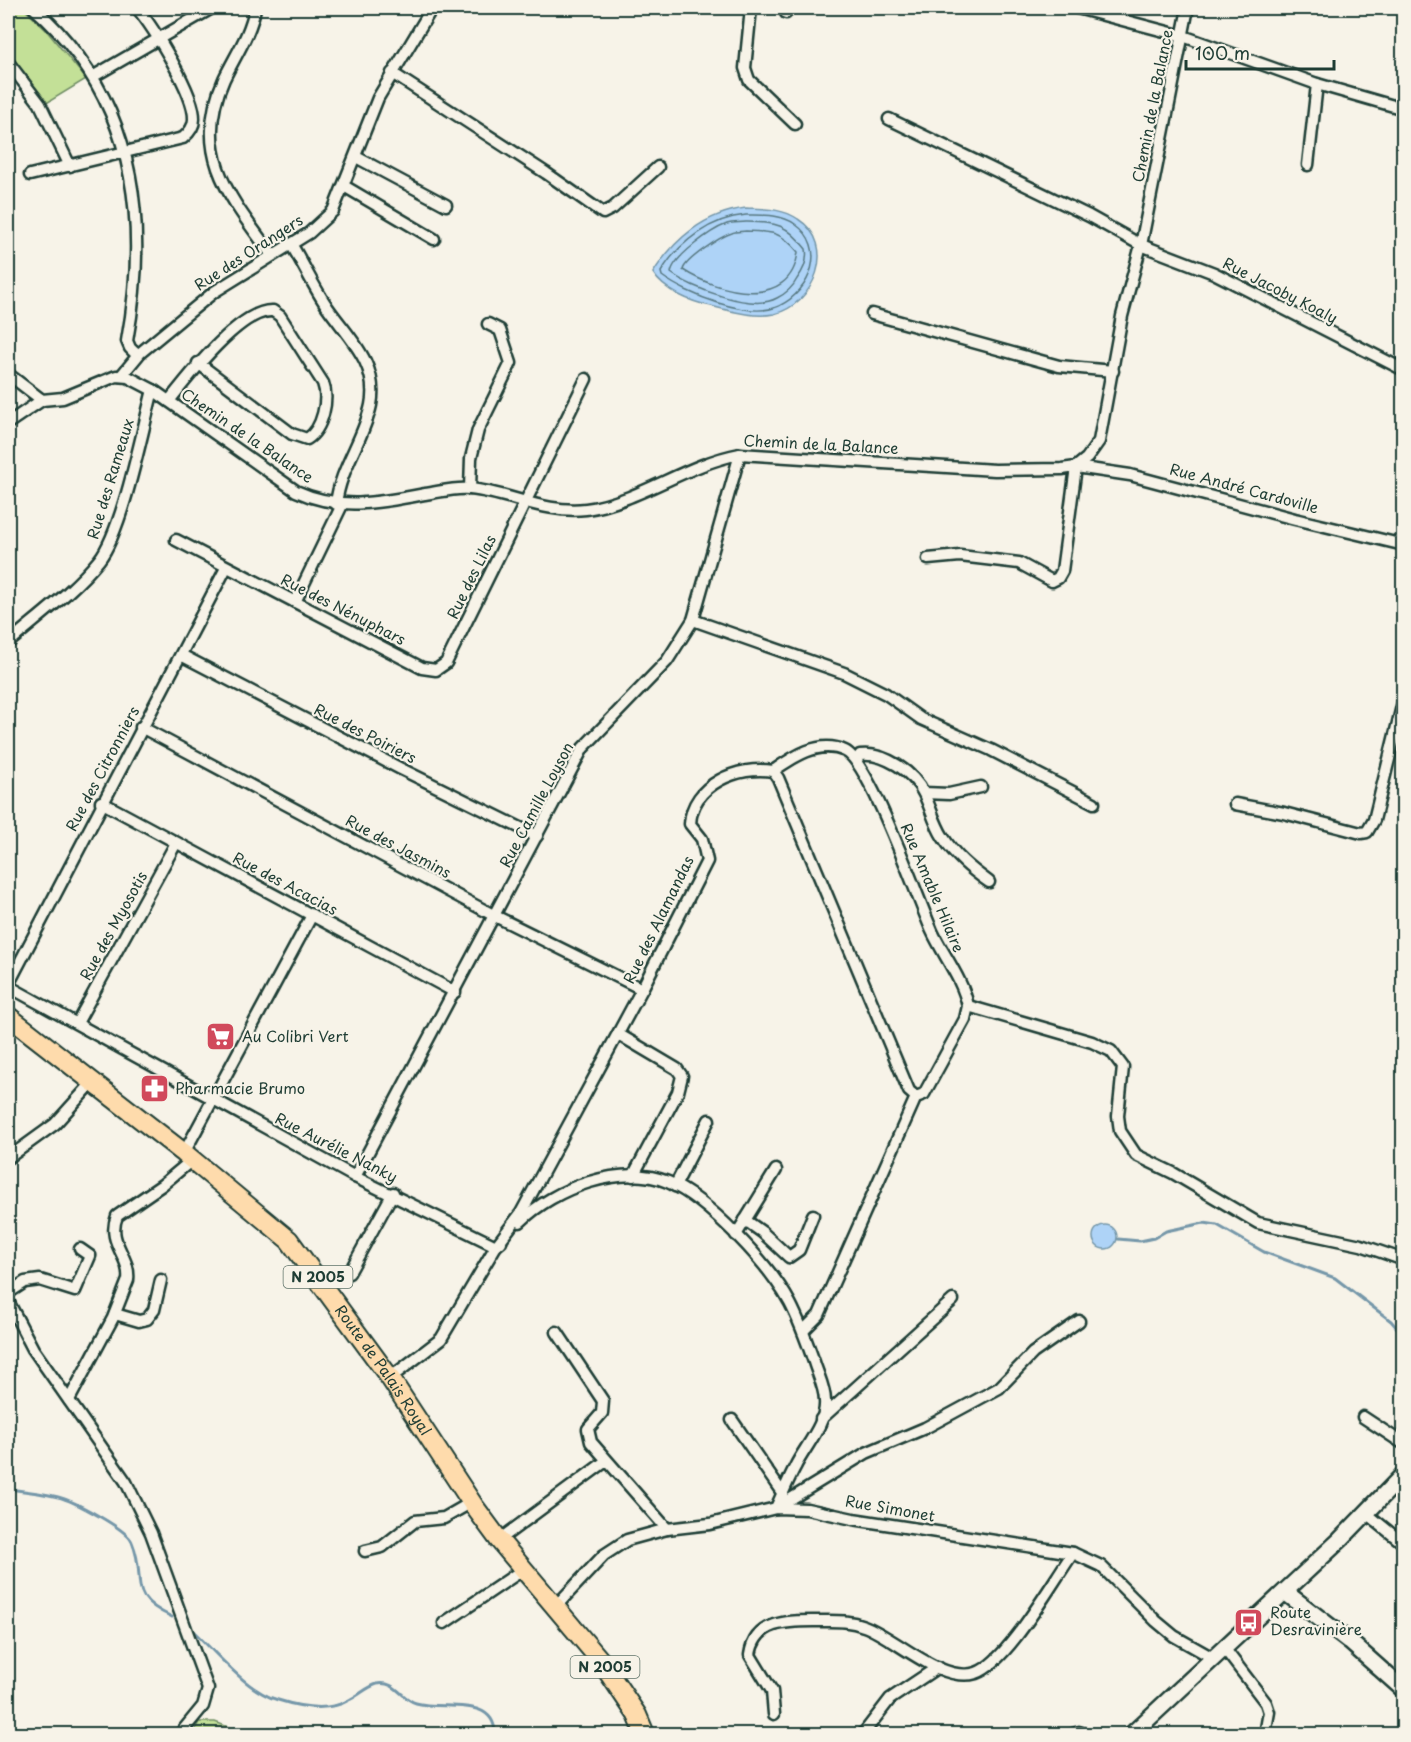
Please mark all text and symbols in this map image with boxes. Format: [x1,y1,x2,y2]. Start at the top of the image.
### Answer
street label: Chemin de la Balance [1125,27,1178,184]
scale bar [1186,33,1334,71]
text: 100 m [1195,39,1250,66]
street label: Rue des Orangers [189,208,307,296]
street label: Rue Jacoby Koaly [1219,251,1342,329]
street label: Chemin de la Balance [177,382,319,488]
street label: Rue des Rameaux [80,415,139,542]
street label: Chemin de la Balance [743,428,899,459]
street label: Rue André Cardoville [1167,457,1321,519]
street label: Rue des Lilas [440,530,501,622]
street label: Rue des Nénuphars [277,567,410,650]
street label: Rue des Poiriers [310,697,421,768]
street label: Rue des Citronniers [59,702,144,835]
street label: Rue Camille Loyson [493,738,578,871]
street label: Rue des Jasmins [342,808,456,883]
street label: Rue Amable Hilaire [896,819,971,956]
street label: Rue des Acacias [229,845,342,920]
street label: Rue des Alamandas [617,851,699,987]
street label: Rue des Myosotis [73,866,152,984]
supermarket icon: Au Colibri Vert [205,1021,237,1053]
place label: Au Colibri Vert [242,1024,349,1047]
pharmacy icon: Pharmacie Brumo [138,1073,170,1105]
place label: Pharmacie Brumo [175,1076,305,1099]
street label: Rue Aurélie Nanky [271,1106,402,1187]
road number: N 2005 [284,1266,352,1288]
street label: Route de Palais Royal [330,1299,438,1440]
street label: Rue Simonet [844,1488,937,1527]
place label: Route Desravinière [1270,1600,1362,1640]
bus stop icon: Route Desravinière [1233,1606,1265,1638]
road number: N 2005 [570,1656,640,1678]

